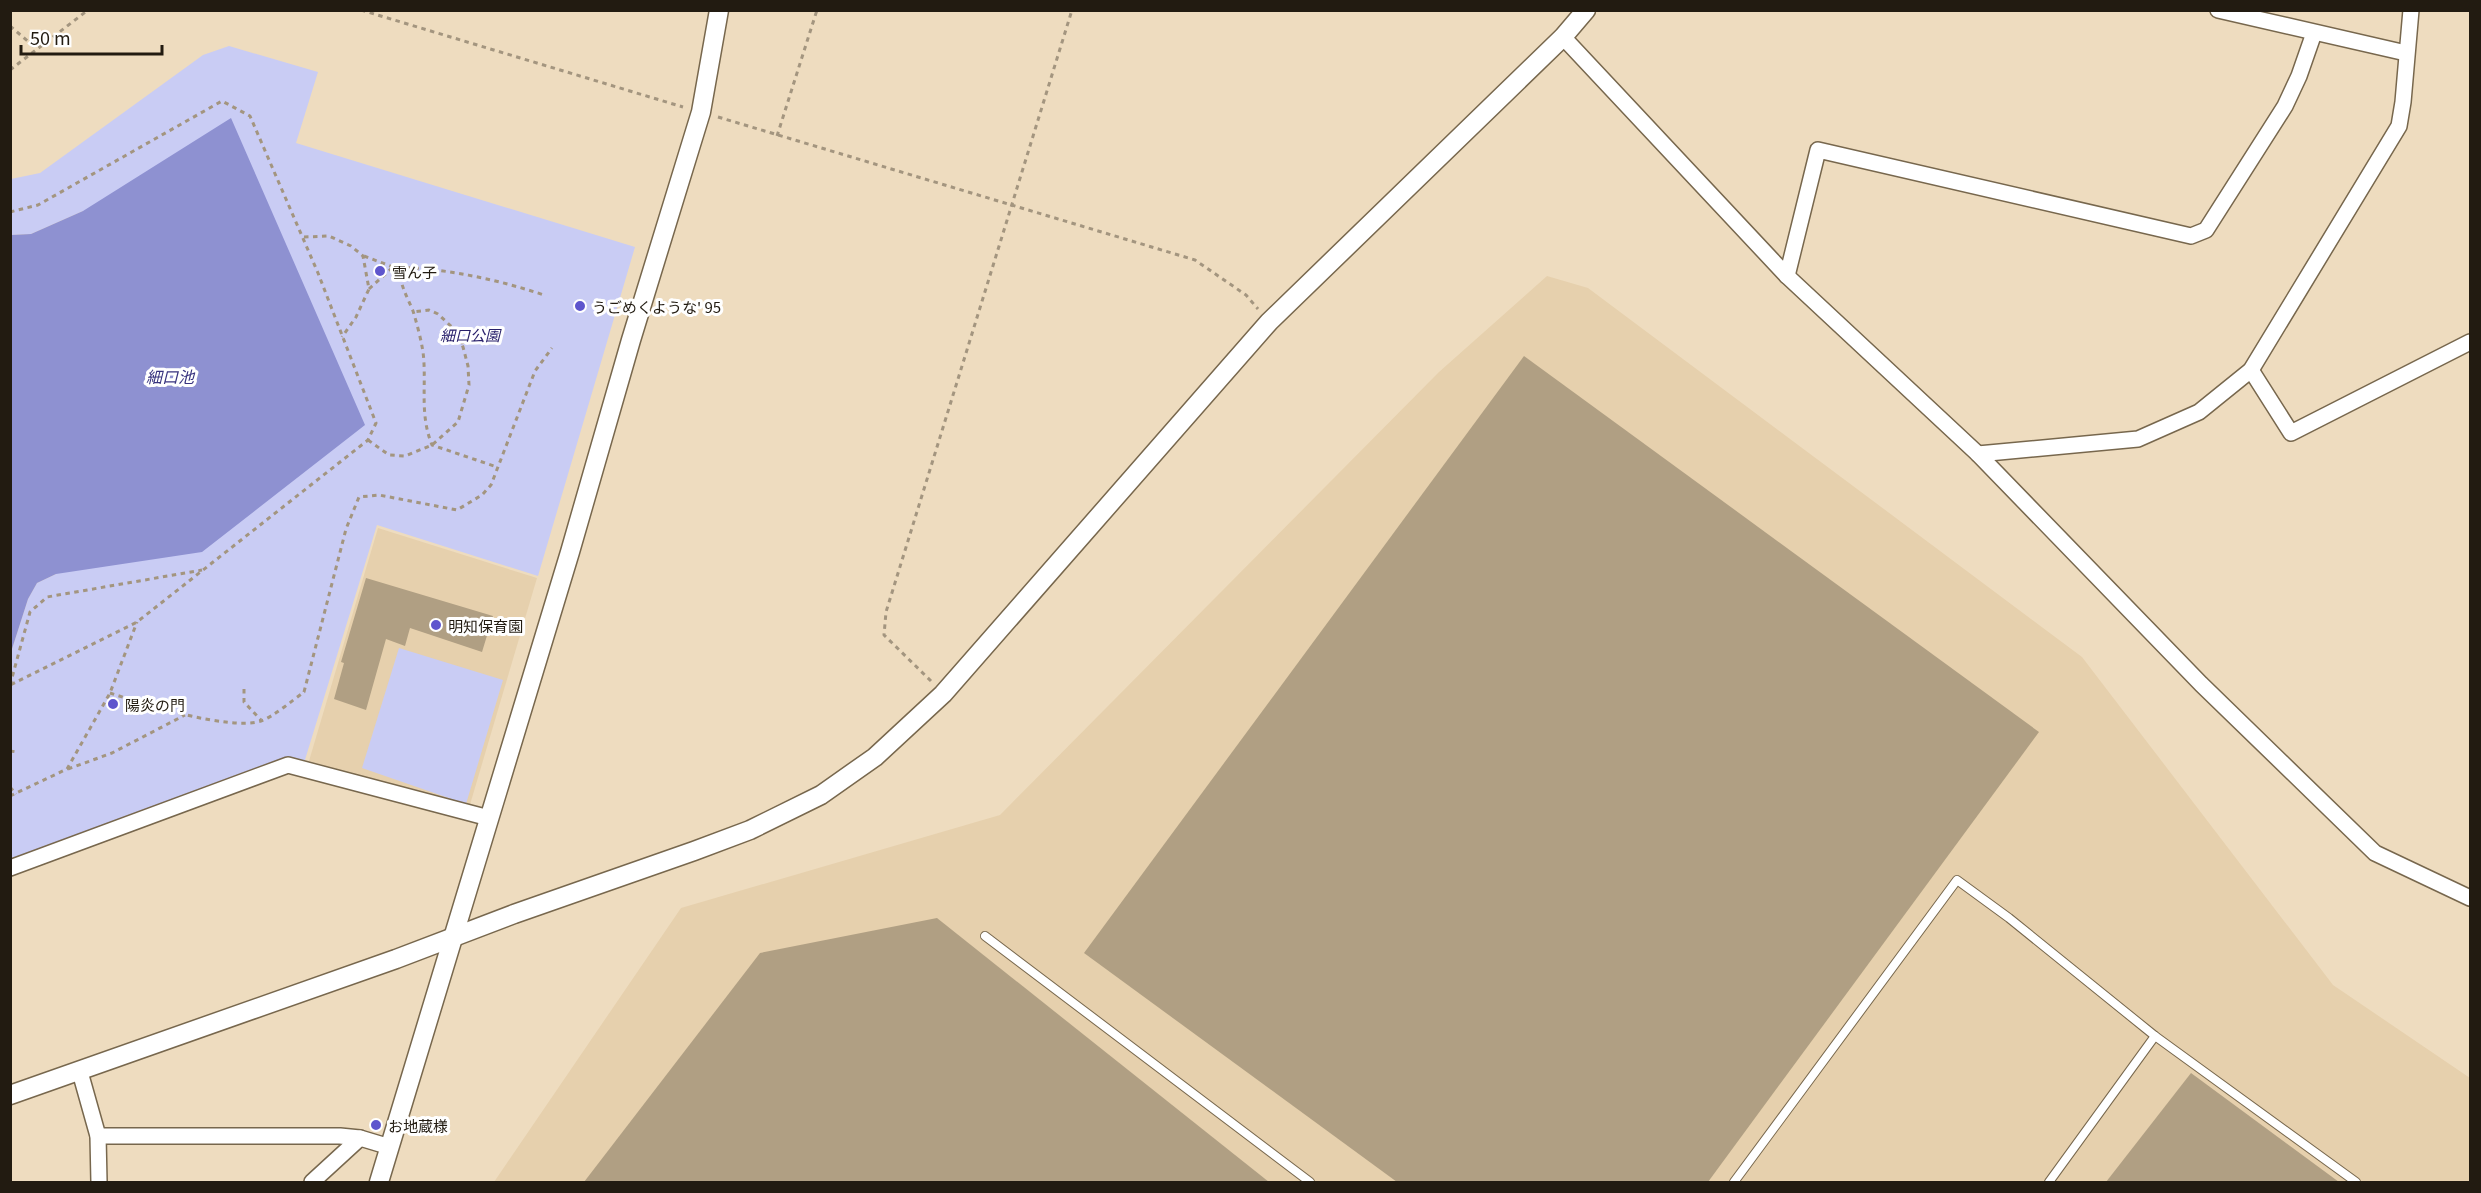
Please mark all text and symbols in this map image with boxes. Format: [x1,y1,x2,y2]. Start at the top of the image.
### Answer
scale bar [21,18,162,56]
text: 50 m [30,24,71,50]
place label: 雪ん子 [392,261,437,282]
marker: 雪ん子 [373,264,387,278]
place label: うごめくような' 95 [592,296,721,317]
marker: うごめくような' 95 [573,299,587,313]
park label: 細口公園 [440,324,502,345]
water label: 細口池 [146,364,196,388]
place label: 明知保育園 [448,615,523,636]
marker: 明知保育園 [429,618,443,632]
place label: 陽炎の門 [125,694,185,715]
marker: 陽炎の門 [106,697,120,711]
place label: お地蔵様 [388,1115,448,1136]
marker: お地蔵様 [369,1118,383,1132]

